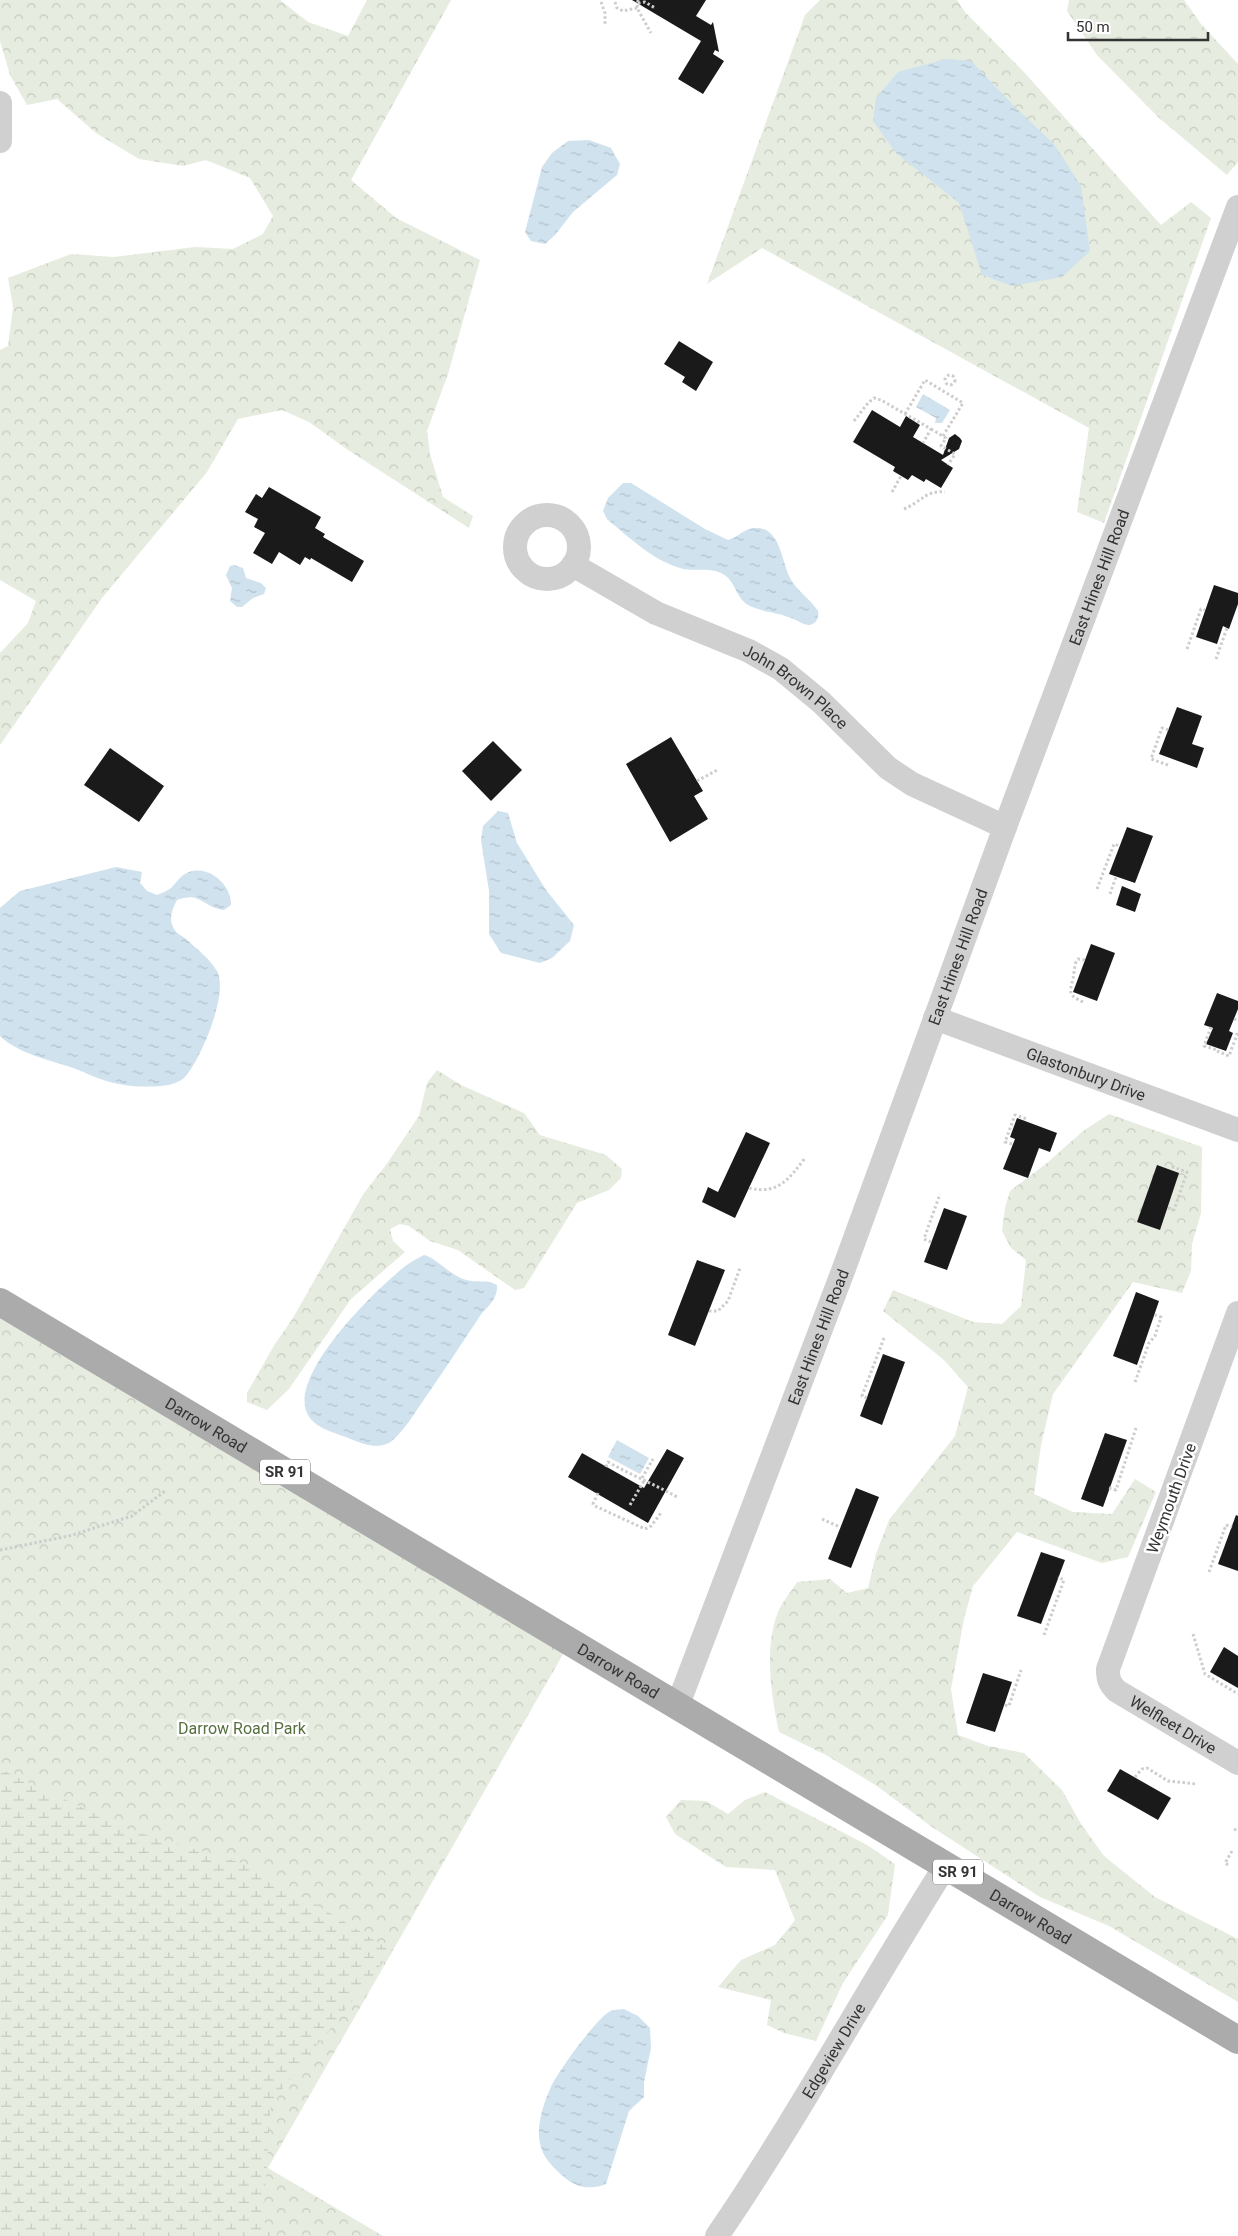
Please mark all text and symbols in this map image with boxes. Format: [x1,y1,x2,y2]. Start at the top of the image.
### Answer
scale bar [1068,10,1208,42]
text: 50 m [1076,18,1110,36]
street label: East Hines Hill Road [1065,507,1134,648]
street label: John Brown Place [740,641,852,733]
street label: East Hines Hill Road [925,886,992,1028]
street label: Glastonbury Drive [1024,1044,1148,1105]
street label: East Hines Hill Road [784,1266,853,1408]
street label: Darrow Road [162,1394,250,1457]
street label: Weymouth Drive [1143,1440,1200,1556]
road number: SR 91 [260,1460,310,1484]
street label: Darrow Road [574,1639,662,1703]
street label: Welfleet Drive [1126,1692,1220,1758]
park label: Darrow Road Park [178,1719,307,1738]
road number: SR 91 [933,1860,983,1884]
street label: Darrow Road [986,1885,1075,1949]
street label: Edgeview Drive [798,2000,870,2102]

